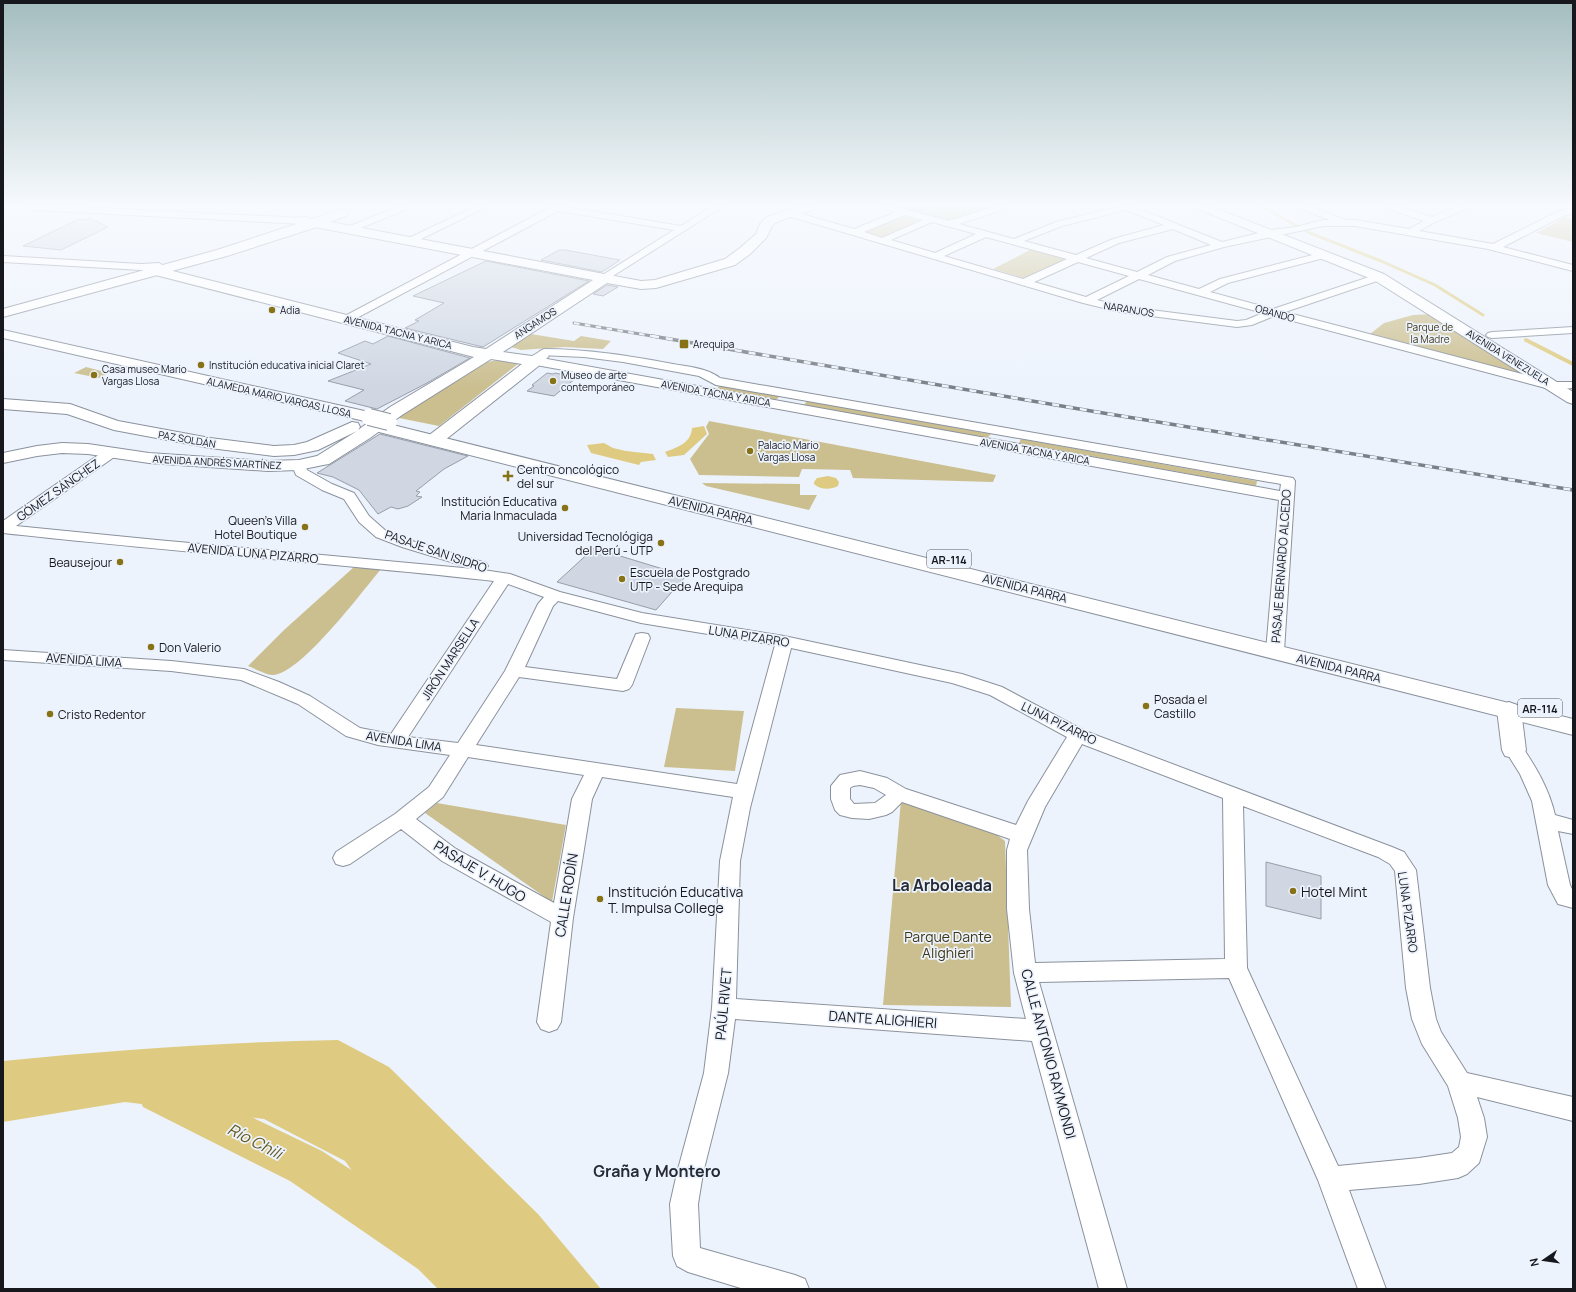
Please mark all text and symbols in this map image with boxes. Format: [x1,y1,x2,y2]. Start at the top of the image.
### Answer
street label: NARANJOS [1103,298,1155,320]
street label: OBANDO [1254,301,1296,325]
place label: Adia [280,303,300,317]
street label: ANGAMOS [511,304,559,342]
marker: Adia [267,305,277,315]
street label: AVENIDA TACNA Y ARICA [342,312,454,352]
park label: Parque de la Madre [1407,320,1453,346]
street label: AVENIDA VENEZUELA [1464,326,1553,389]
place label: Arequipa [693,337,734,351]
marker: Arequipa [678,338,690,350]
place label: Institución educativa inicial Claret [209,358,364,372]
marker: Institución educativa inicial Claret [196,360,206,370]
place label: Casa museo Mario Vargas Llosa [102,362,187,388]
place label: Museo de arte contemporáneo [561,368,635,394]
marker: Casa museo Mario Vargas Llosa [89,370,99,380]
street label: ALAMEDA MARIO VARGAS LLOSA [205,374,353,421]
marker: Museo de arte contemporáneo [548,376,558,386]
street label: AVENIDA TACNA Y ARICA [660,376,773,410]
street label: PAZ SOLDÁN [157,427,217,451]
street label: AVENIDA TACNA Y ARICA [979,434,1092,468]
place label: Palacio Mario Vargas Llosa [758,438,819,464]
marker: Palacio Mario Vargas Llosa [745,446,755,456]
street label: AVENIDA ANDRÉS MARTÍNEZ [152,452,282,472]
street label: GÓMEZ SÁNCHEZ [13,455,103,525]
place label: Centro oncológico del sur [517,461,619,492]
marker: Centro oncológico del sur [502,470,514,482]
street label: PASAJE BERNARDO ALCEDO [1267,488,1295,643]
street label: AVENIDA PARRA [667,491,755,529]
place label: Institución Educativa Maria Inmaculada [441,493,557,524]
marker: Institución Educativa Maria Inmaculada [560,503,570,513]
place label: Queen's Villa Hotel Boutique [214,512,297,543]
marker: Queen's Villa Hotel Boutique [300,522,310,532]
street label: PASAJE SAN ISIDRO [383,526,490,577]
place label: Universidad Tecnológiga del Perú - UTP [518,528,653,559]
marker: Universidad Tecnológiga del Perú - UTP [656,538,666,548]
street label: AVENIDA LUNA PIZARRO [187,539,319,567]
road number: AR-114 [927,550,971,568]
place label: Beausejour [49,554,113,571]
marker: Beausejour [115,557,125,567]
place label: Escuela de Postgrado UTP - Sede Arequipa [630,564,750,595]
street label: AVENIDA PARRA [981,569,1069,607]
marker: Escuela de Postgrado UTP - Sede Arequipa [617,574,627,584]
street label: JIRÓN MARSELLA [417,614,483,703]
street label: LUNA PIZARRO [707,621,791,651]
place label: Don Valerio [159,639,221,656]
marker: Don Valerio [146,642,156,652]
street label: AVENIDA LIMA [45,649,123,671]
street label: AVENIDA PARRA [1295,649,1383,687]
place label: Posada el Castillo [1154,691,1207,722]
street label: LUNA PIZARRO [1019,697,1100,749]
road number: AR-114 [1518,699,1562,717]
marker: Posada el Castillo [1141,701,1151,711]
place label: Cristo Redentor [58,706,146,723]
marker: Cristo Redentor [45,709,55,719]
street label: AVENIDA LIMA [365,727,443,755]
street label: PASAJE V. HUGO [430,836,530,906]
street label: CALLE RODÍN [550,852,582,938]
street label: LUNA PIZARRO [1394,870,1422,954]
district label: La Arboleada [892,874,992,896]
place label: Institución Educativa T. Impulsa College [608,882,743,917]
place label: Hotel Mint [1301,882,1368,901]
marker: Hotel Mint [1288,886,1298,896]
marker: Institución Educativa T. Impulsa College [595,894,605,904]
park label: Parque Dante Alighieri [904,927,992,962]
street label: PAÚL RIVET [710,967,736,1041]
street label: CALLE ANTONIO RAYMONDI [1017,967,1081,1141]
street label: DANTE ALIGHIERI [828,1006,938,1032]
water label: Río Chili [224,1118,288,1165]
district label: Graña y Montero [593,1160,721,1182]
north arrow [1524,1240,1564,1280]
text: N [1526,1257,1542,1268]

